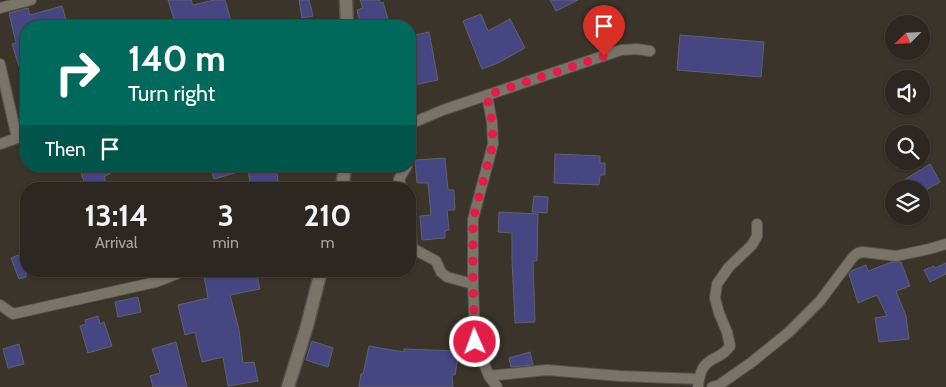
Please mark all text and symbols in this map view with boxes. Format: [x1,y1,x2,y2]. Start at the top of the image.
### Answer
pin [583,5,625,56]
icon: arrive [590,12,618,40]
north arrow [885,15,930,60]
map controls [885,15,930,225]
text: 140 m [128,37,226,80]
icon: right [45,40,110,105]
button: sound [885,70,930,115]
text: Turn right [128,80,215,107]
button: search [885,125,930,170]
icon: arrive [96,135,124,163]
text: Then [45,138,86,161]
button: layers [885,180,930,225]
text: 13:14 [84,197,148,234]
text: 3 [218,197,234,234]
text: 210 [303,197,352,234]
text: Arrival [95,233,138,252]
text: min [213,233,239,252]
text: m [320,233,334,252]
position arrow [448,315,500,367]

